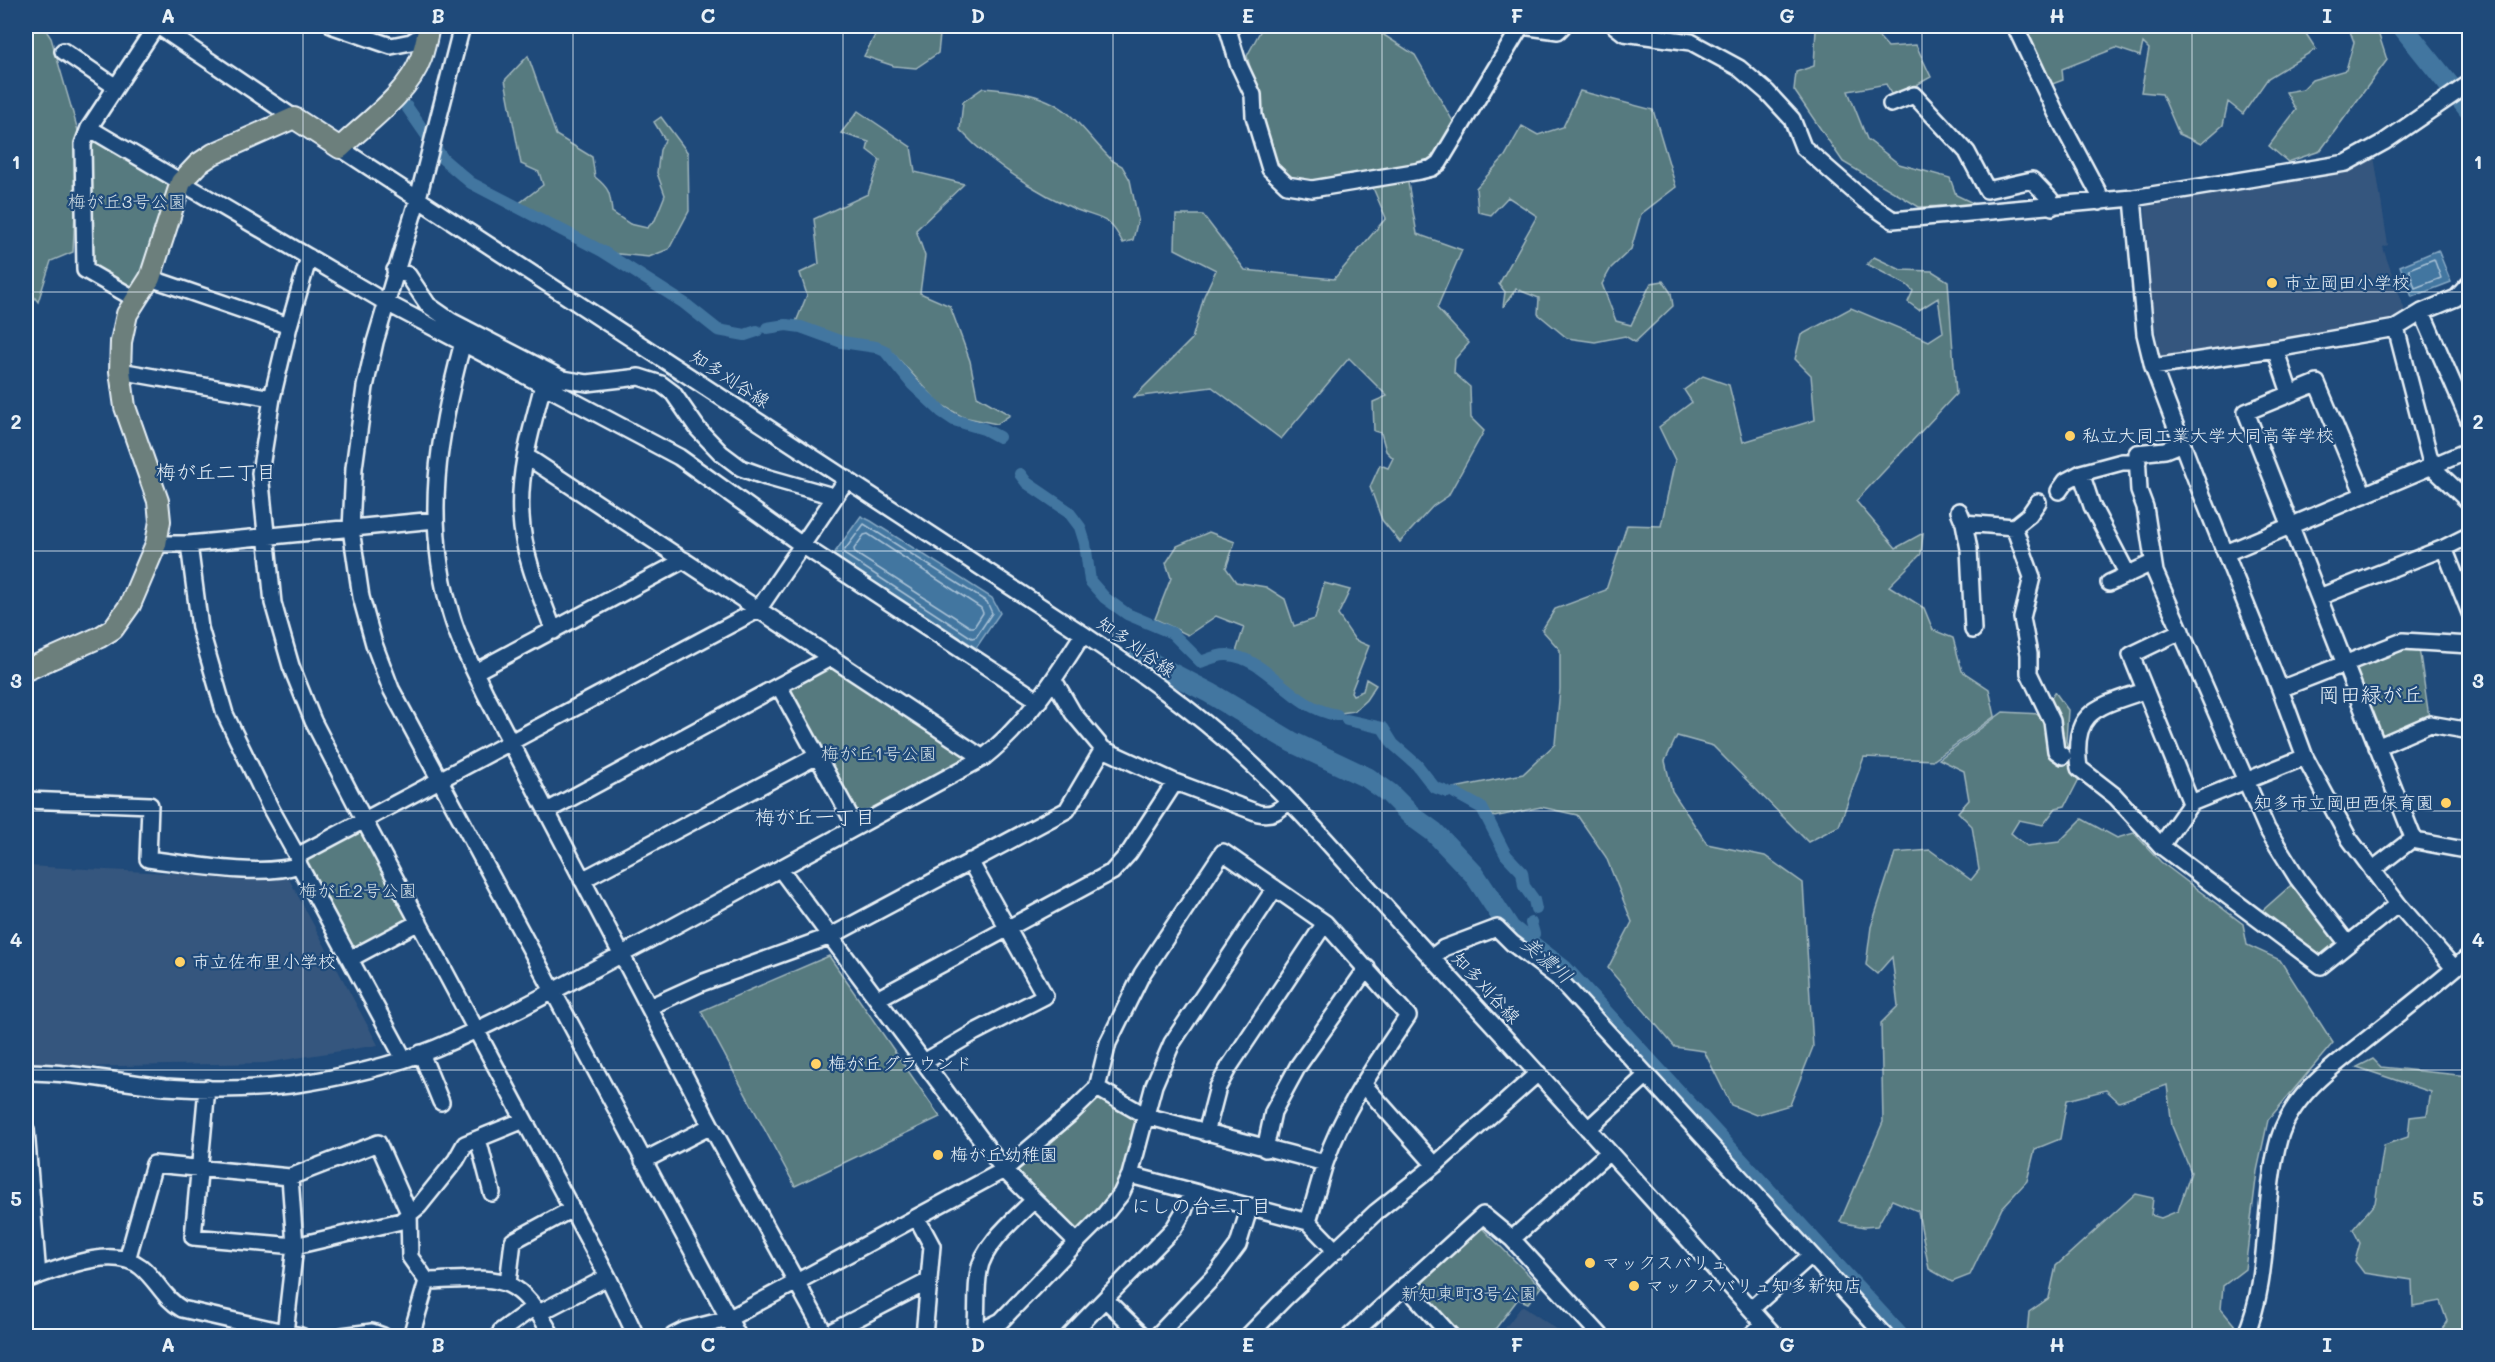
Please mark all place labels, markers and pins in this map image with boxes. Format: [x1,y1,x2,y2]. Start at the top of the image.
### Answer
place label: 市立岡田小学校 [2284,270,2410,294]
marker: 市立岡田小学校 [2265,276,2279,290]
place label: 私立大同工業大学大同高等学校 [2082,423,2334,447]
marker: 私立大同工業大学大同高等学校 [2063,429,2077,443]
place label: 知多市立岡田西保育園 [2254,790,2434,814]
marker: 知多市立岡田西保育園 [2439,796,2453,810]
place label: 市立佐布里小学校 [192,949,336,973]
marker: 市立佐布里小学校 [173,955,187,969]
place label: 梅が丘グラウンド [828,1051,972,1075]
marker: 梅が丘グラウンド [809,1057,823,1071]
place label: 梅が丘幼稚園 [950,1142,1058,1166]
marker: 梅が丘幼稚園 [931,1148,945,1162]
place label: マックスバリュ [1602,1250,1728,1274]
marker: マックスバリュ [1583,1256,1597,1270]
place label: マックスバリュ知多新知店 [1646,1273,1862,1297]
marker: マックスバリュ知多新知店 [1627,1279,1641,1293]

